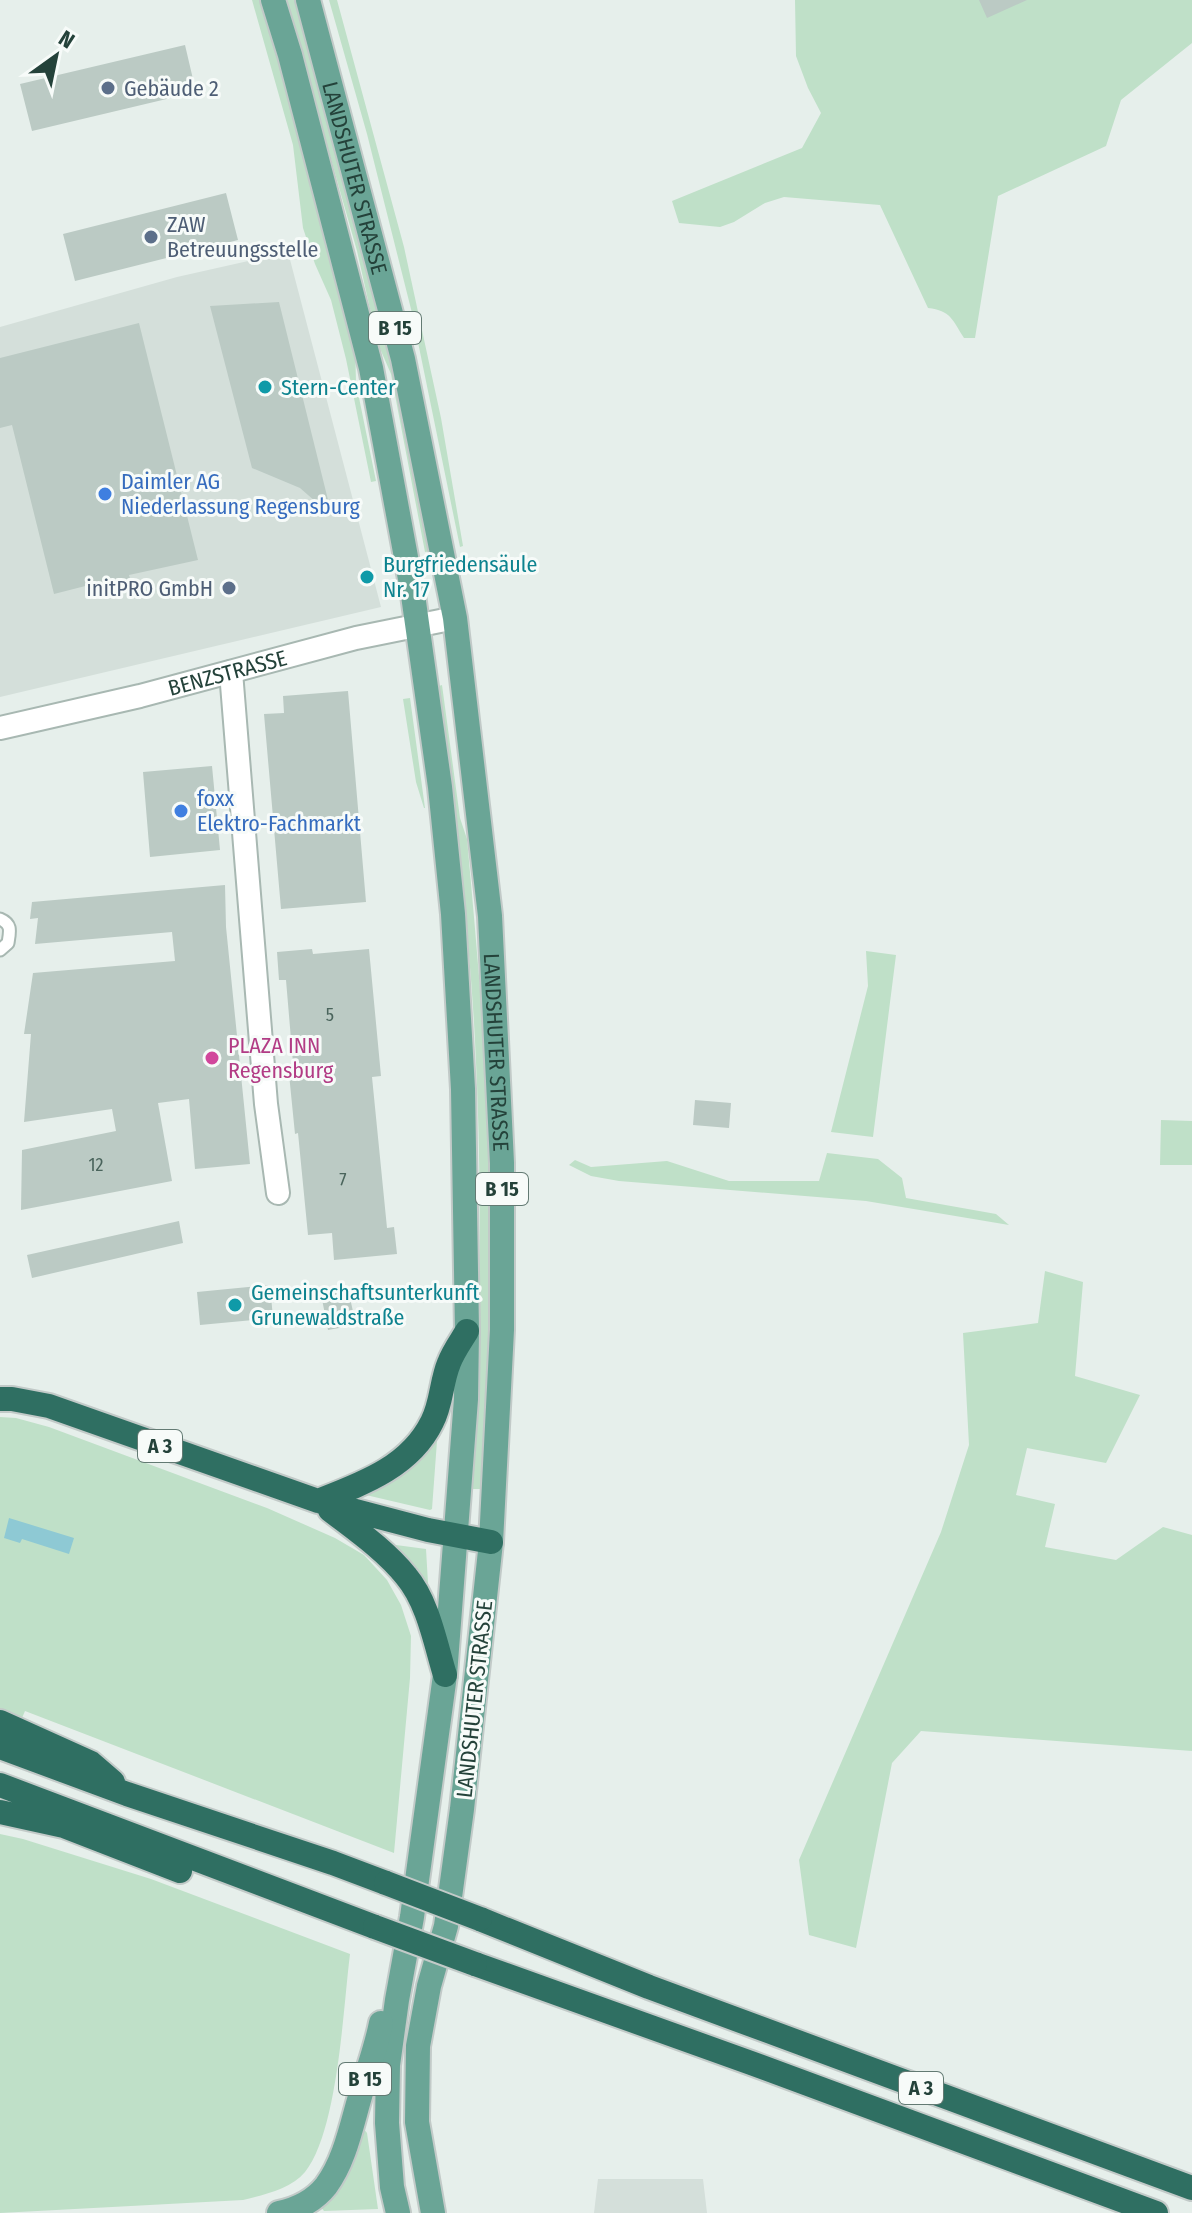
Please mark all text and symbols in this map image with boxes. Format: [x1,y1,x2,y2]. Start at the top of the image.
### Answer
north arrow [16,16,96,96]
text: N [54,25,80,55]
place label: Gebäude 2 [124,75,219,102]
marker: Gebäude 2 [99,79,117,97]
street label: LANDSHUTER STRASSE [316,79,393,277]
place label: ZAW Betreuungsstelle [167,211,319,263]
marker: ZAW Betreuungsstelle [142,228,160,246]
road number: B 15 [369,312,421,344]
place label: Stern-Center [281,374,396,401]
marker: Stern-Center [256,378,274,396]
place label: Daimler AG Niederlassung Regensburg [121,468,361,520]
marker: Daimler AG Niederlassung Regensburg [96,485,114,503]
place label: Burgfriedensäule Nr. 17 [383,551,537,603]
marker: Burgfriedensäule Nr. 17 [358,568,376,586]
place label: initPRO GmbH [86,575,213,602]
marker: initPRO GmbH [220,579,238,597]
street label: BENZSTRASSE [165,644,290,702]
place label: foxx Elektro-Fachmarkt [197,785,362,837]
marker: foxx Elektro-Fachmarkt [172,802,190,820]
street label: LANDSHUTER STRASSE [478,953,514,1152]
house number: 5 [326,1004,334,1026]
place label: PLAZA INN Regensburg [228,1032,334,1084]
marker: PLAZA INN Regensburg [203,1049,221,1067]
house number: 12 [89,1154,104,1176]
house number: 7 [339,1169,347,1191]
road number: B 15 [476,1173,528,1205]
place label: Gemeinschaftsunterkunft Grunewaldstraße [251,1279,480,1331]
marker: Gemeinschaftsunterkunft Grunewaldstraße [226,1296,244,1314]
road number: A 3 [138,1430,182,1462]
street label: LANDSHUTER STRASSE [451,1599,498,1799]
road number: B 15 [339,2063,391,2095]
road number: A 3 [899,2072,943,2104]

